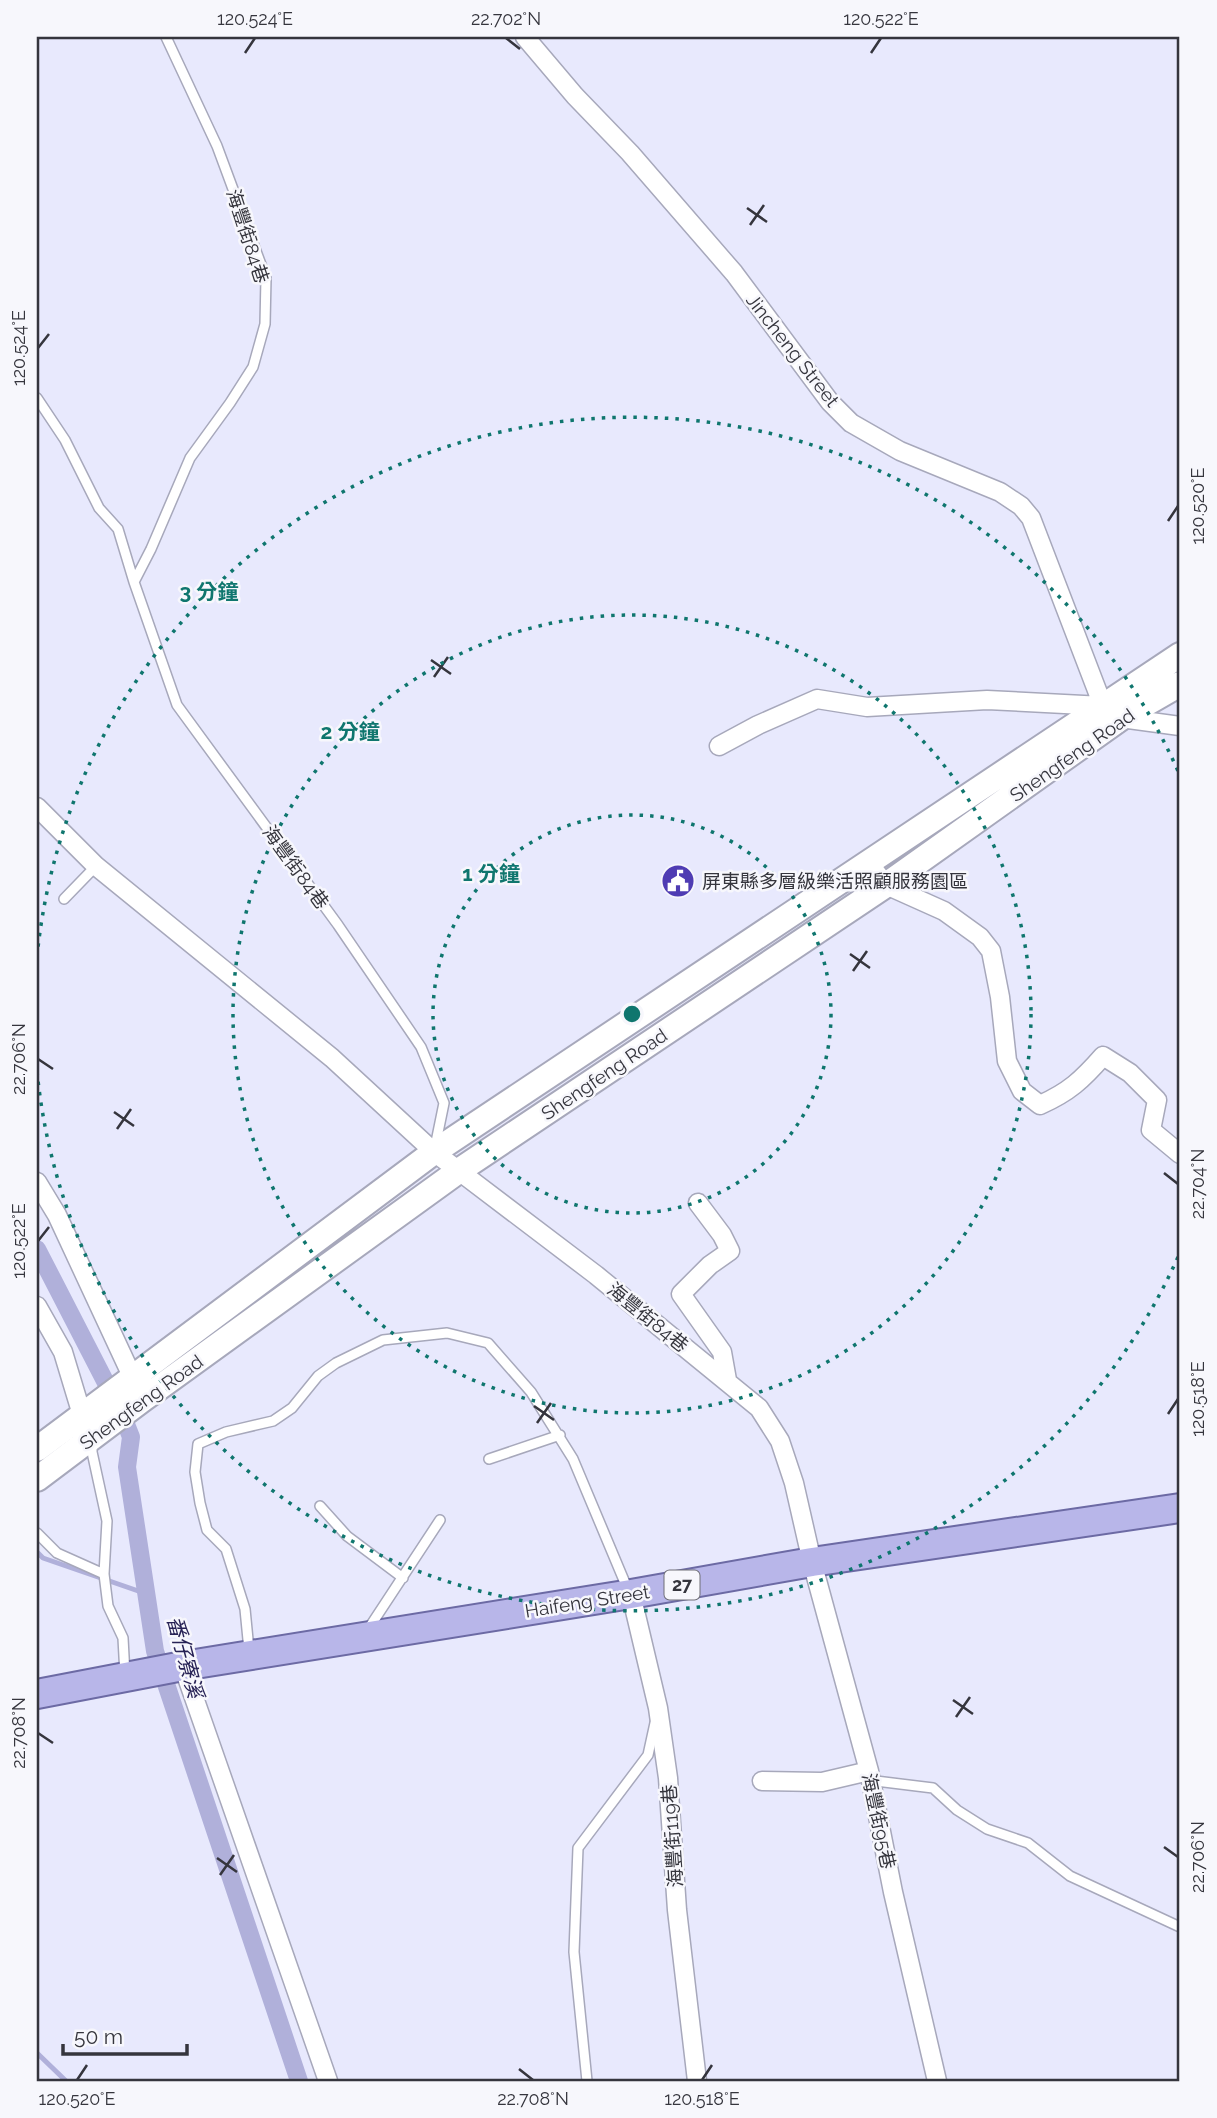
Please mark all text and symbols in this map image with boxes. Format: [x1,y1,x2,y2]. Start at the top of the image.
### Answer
text: 120.524°E [217,8,293,29]
text: 22.702°N [471,8,541,29]
text: 120.522°E [843,8,919,29]
street label: 海豐街84巷 [222,186,274,286]
street label: Jincheng Street [742,289,844,411]
text: 120.524°E [8,310,29,386]
text: 120.520°E [1187,467,1208,545]
text: 3 分鐘 [180,579,238,604]
street label: Shengfeng Road [1006,704,1138,806]
text: 2 分鐘 [321,719,379,744]
street label: 海豐街84巷 [258,821,334,913]
text: 1 分鐘 [462,861,520,886]
public building icon: 屏東縣多層級樂活照顧服務園區 [659,862,697,900]
place label: 屏東縣多層級樂活照顧服務園區 [702,870,968,892]
centre of rings [620,1002,644,1026]
text: 22.706°N [8,1023,29,1095]
street label: Shengfeng Road [537,1024,671,1124]
text: 22.704°N [1187,1149,1208,1219]
text: 120.522°E [8,1203,29,1279]
street label: 海豐街84巷 [603,1278,693,1356]
street label: Shengfeng Road [75,1350,207,1454]
text: 120.518°E [1187,1361,1208,1437]
road number: 27 [664,1570,700,1600]
street label: Haifeng Street [523,1580,652,1622]
water label: 番仔寮溪 [163,1613,209,1704]
text: 22.708°N [8,1697,29,1769]
street label: 海豐街95巷 [858,1771,900,1871]
street label: 海豐街119巷 [657,1784,687,1888]
text: 22.706°N [1187,1821,1208,1893]
scale bar [63,2013,187,2057]
text: 50 m [74,2024,123,2049]
text: 120.520°E [38,2088,116,2109]
text: 22.708°N [497,2088,569,2109]
text: 120.518°E [664,2088,740,2109]

